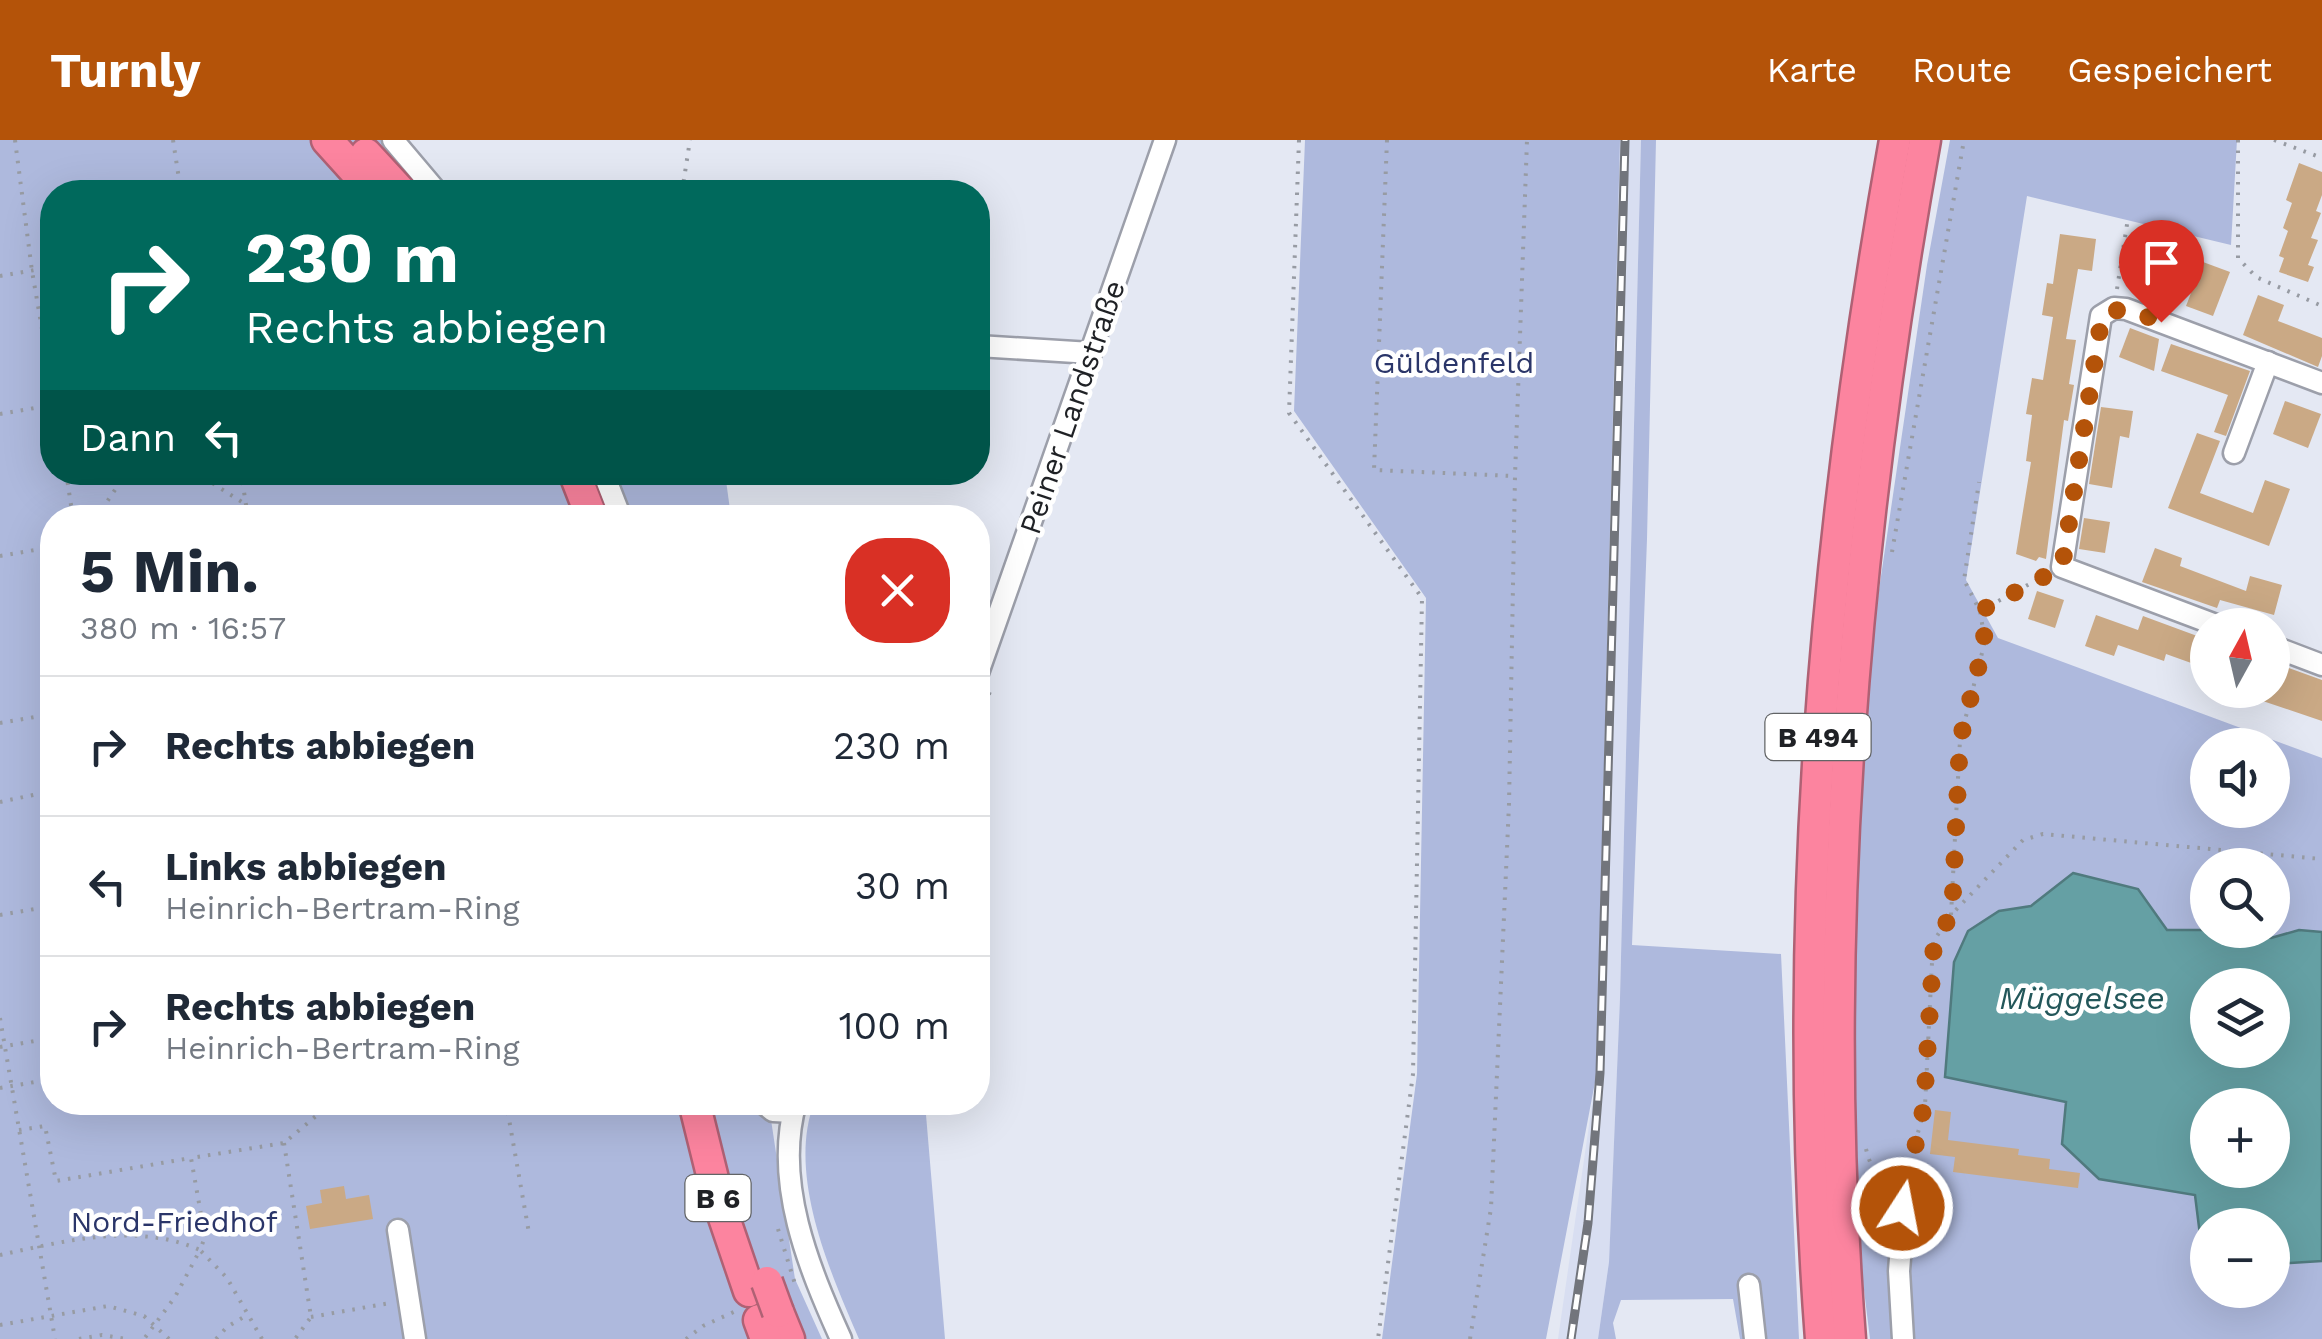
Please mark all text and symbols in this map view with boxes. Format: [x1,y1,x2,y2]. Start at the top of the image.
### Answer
text: Turnly [50,42,200,99]
text: Karte [1767,49,1857,91]
text: Route [1912,49,2012,91]
text: Gespeichert [2067,49,2272,91]
text: 230 m [245,217,459,299]
icon: right [80,220,210,350]
pin [2119,220,2204,323]
icon: arrive [2134,235,2189,290]
street label: Peiner Landstraße [1012,275,1132,539]
text: Rechts abbiegen [245,301,608,354]
park label: Güldenfeld [1374,345,1534,380]
icon: left [196,410,251,465]
text: Dann [80,416,176,460]
text: 5 Min. [80,536,259,607]
button: close [845,538,950,643]
north arrow [2190,608,2290,708]
map controls [2190,608,2290,1308]
text: 380 m · 16:57 [80,609,286,647]
road number: B 494 [1766,714,1870,760]
icon: right [80,719,135,774]
text: Rechts abbiegen [165,724,475,768]
text: 230 m [833,724,950,768]
button: sound [2190,728,2290,828]
text: Links abbiegen [165,845,447,889]
button: search [2190,848,2290,948]
icon: left [80,859,135,914]
text: 30 m [855,864,950,908]
text: Heinrich-Bertram-Ring [165,889,520,927]
button: layers [2190,968,2290,1068]
water label: Müggelsee [1999,979,2165,1017]
text: Rechts abbiegen [165,985,475,1029]
icon: right [80,999,135,1054]
text: 100 m [839,1004,950,1048]
text: Heinrich-Bertram-Ring [165,1029,520,1067]
button: + [2190,1088,2290,1188]
position arrow [1850,1156,1954,1260]
road number: B 6 [686,1175,750,1221]
park label: Nord-Friedhof [70,1204,278,1239]
button: − [2190,1208,2290,1308]

